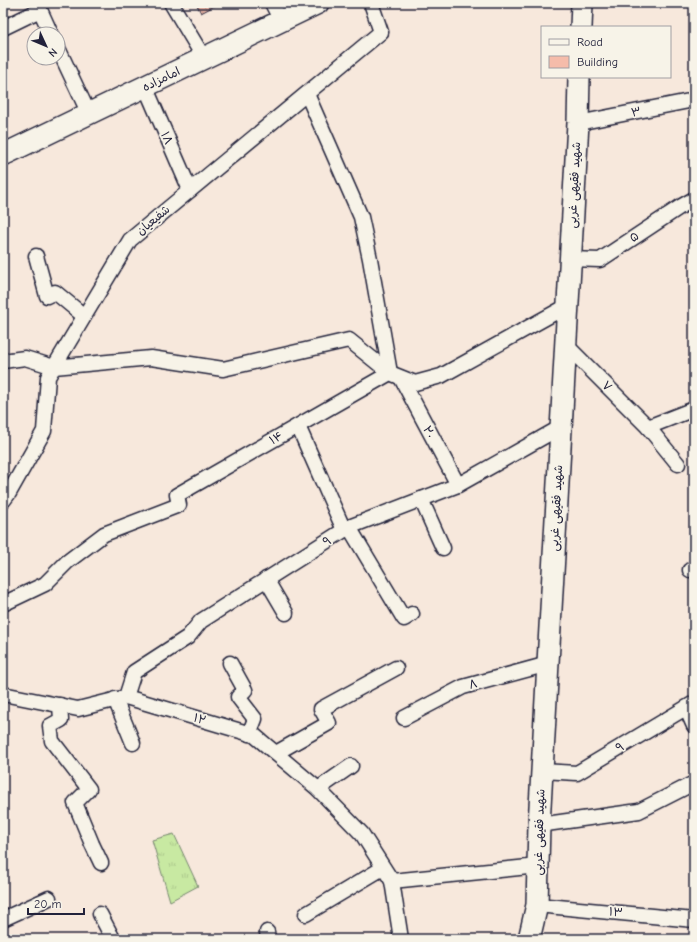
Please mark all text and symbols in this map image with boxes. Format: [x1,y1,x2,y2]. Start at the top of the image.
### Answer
north arrow [26,26,66,66]
legend [541,26,671,78]
text: Road [577,35,603,49]
text: N [46,45,60,60]
text: Building [577,55,618,69]
street label: امامزاده [140,64,182,94]
street label: ۳ [630,104,642,120]
street label: ۱۸ [158,129,176,147]
street label: شهید فقیهی غربی [565,141,584,229]
street label: شفیعیان [134,202,172,238]
street label: ۵ [627,229,641,245]
street label: ۷ [599,378,615,394]
street label: ۲۰ [420,423,438,441]
street label: ۱۴ [267,429,285,447]
street label: شهید فقیهی غربی [547,464,566,552]
street label: ۹ [320,533,334,549]
street label: ۸ [467,676,479,692]
street label: ۱۲ [192,710,208,728]
street label: ۹ [613,739,627,755]
street label: شهید فقیهی غربی [530,788,549,876]
scale bar [28,890,84,916]
text: 20 m [34,897,62,911]
street label: ۱۳ [608,904,624,920]

